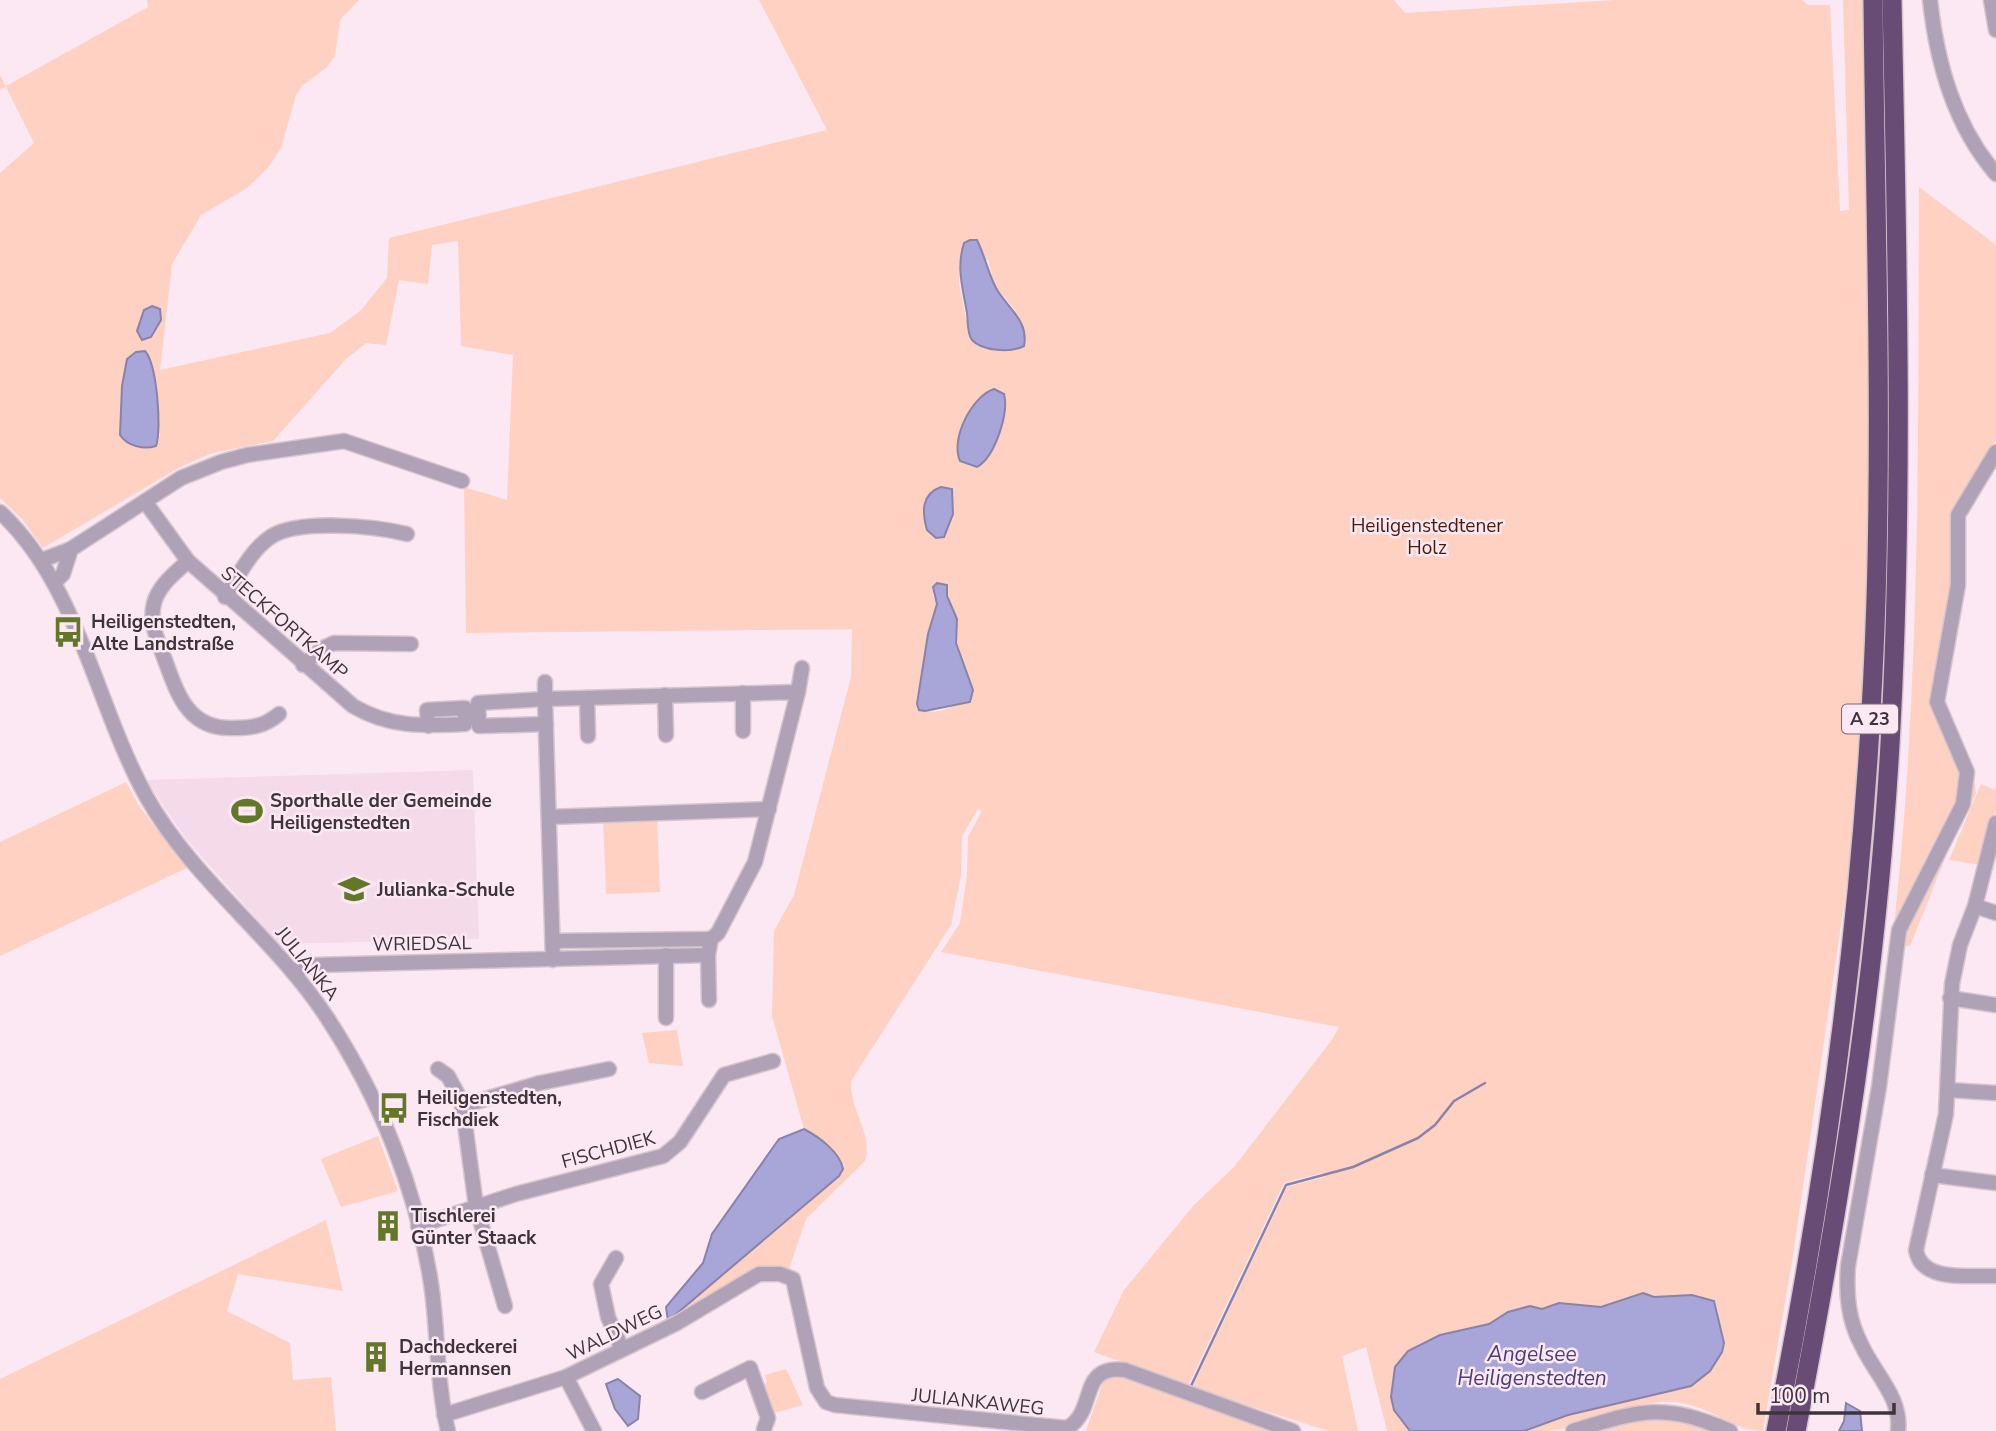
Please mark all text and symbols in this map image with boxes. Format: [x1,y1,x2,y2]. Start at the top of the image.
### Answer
park label: Heiligenstedtener Holz [1351,513,1503,561]
street label: STECKFORTKAMP [215,560,353,685]
place label: Heiligenstedten, Alte Landstraße [91,609,236,657]
bus stop icon: Heiligenstedten, Alte Landstraße [51,615,85,649]
road number: A 23 [1842,704,1898,734]
place label: Sporthalle der Gemeinde Heiligenstedten [270,788,492,836]
sports icon: Sporthalle der Gemeinde Heiligenstedten [230,794,264,828]
school or university icon: Julianka-Schule [337,872,371,906]
place label: Julianka-Schule [376,877,515,903]
street label: JULIANKA [269,920,345,1006]
street label: WRIEDSAL [372,930,473,958]
place label: Heiligenstedten, Fischdiek [417,1085,562,1133]
bus stop icon: Heiligenstedten, Fischdiek [377,1091,411,1125]
street label: FISCHDIEK [558,1125,659,1175]
place label: Tischlerei Günter Staack [411,1203,537,1251]
building icon: Tischlerei Günter Staack [371,1209,405,1243]
street label: WALDWEG [562,1299,667,1367]
place label: Dachdeckerei Hermannsen [399,1334,517,1382]
building icon: Dachdeckerei Hermannsen [359,1340,393,1374]
water label: Angelsee Heiligenstedten [1457,1340,1607,1392]
scale bar [1758,1372,1895,1416]
street label: JULIANKAWEG [909,1382,1045,1422]
text: 100 m [1769,1382,1830,1410]

